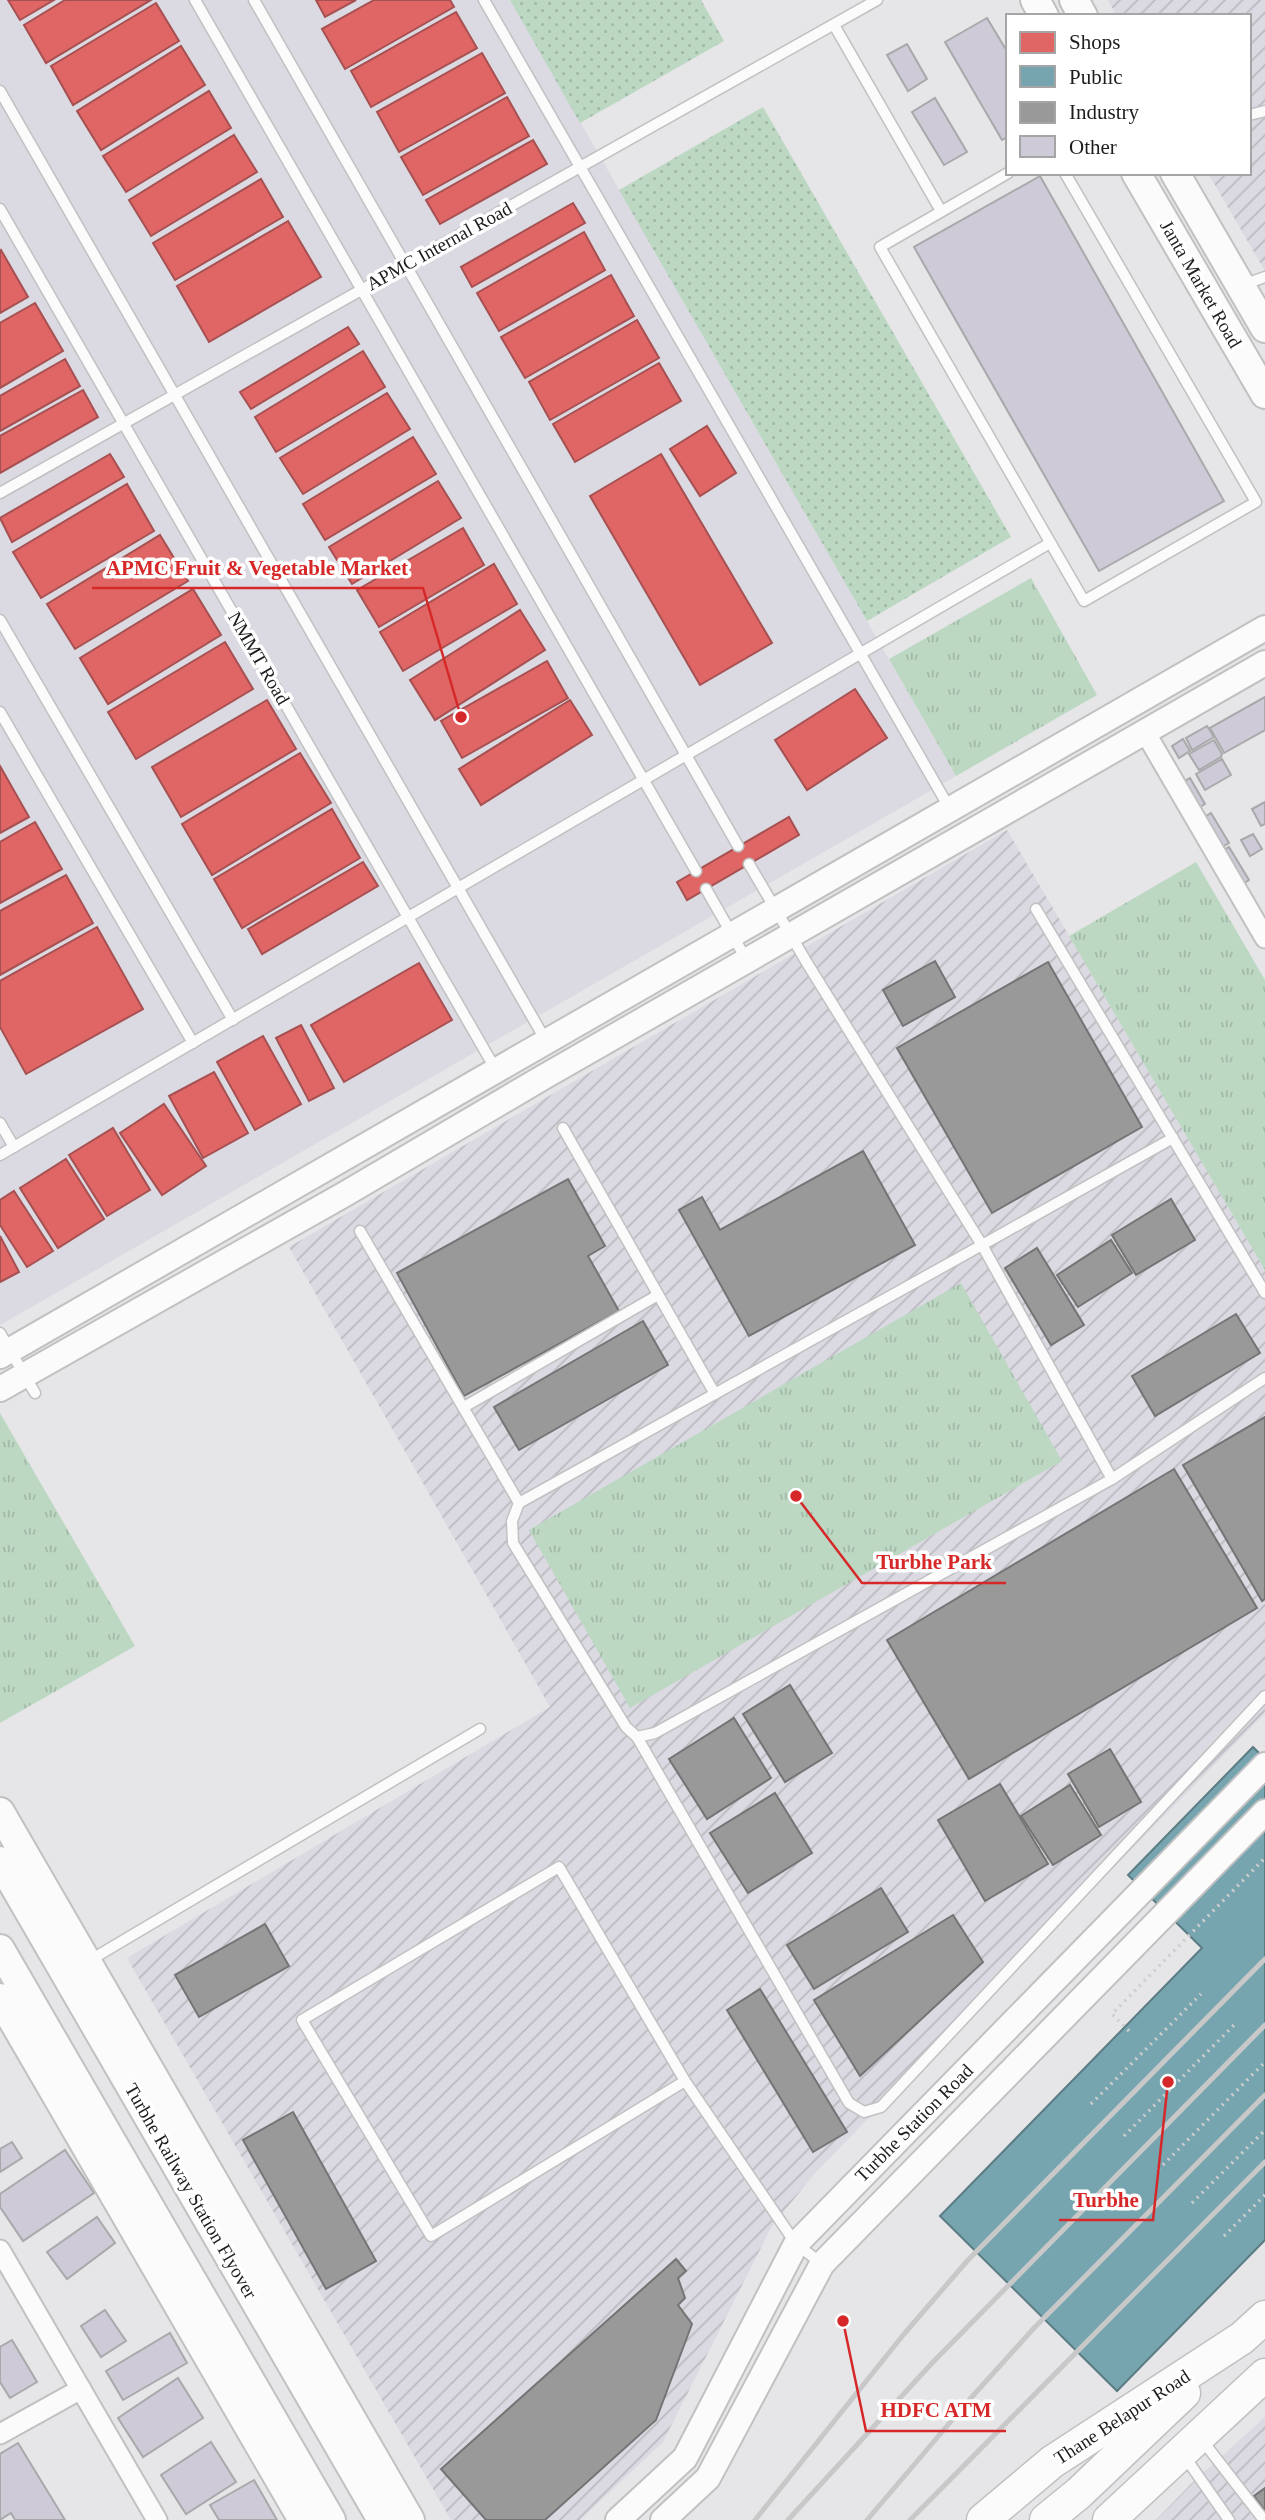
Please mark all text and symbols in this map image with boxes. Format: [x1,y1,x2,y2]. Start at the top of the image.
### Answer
legend [1006,14,1251,175]
text: Shops [1069,30,1120,54]
text: Public [1069,65,1123,89]
text: Industry [1069,100,1139,124]
text: Other [1069,135,1117,159]
street label: APMC Internal Road [363,197,516,295]
street label: Janta Market Road [1156,217,1246,352]
callout: APMC Fruit & Vegetable Market [92,546,423,588]
text: APMC Fruit & Vegetable Market [106,556,408,580]
street label: NMMT Road [224,608,294,709]
callout: Turbhe Park [862,1541,1006,1583]
text: Turbhe Park [876,1550,992,1574]
street label: Turbhe Station Road [851,2059,978,2186]
street label: Turbhe Railway Station Flyover [121,2080,262,2303]
callout: Turbhe [1059,2178,1153,2220]
text: Turbhe [1073,2188,1139,2212]
street label: Thane Belapur Road [1050,2365,1194,2469]
callout: HDFC ATM [866,2389,1006,2431]
text: HDFC ATM [880,2398,992,2422]

